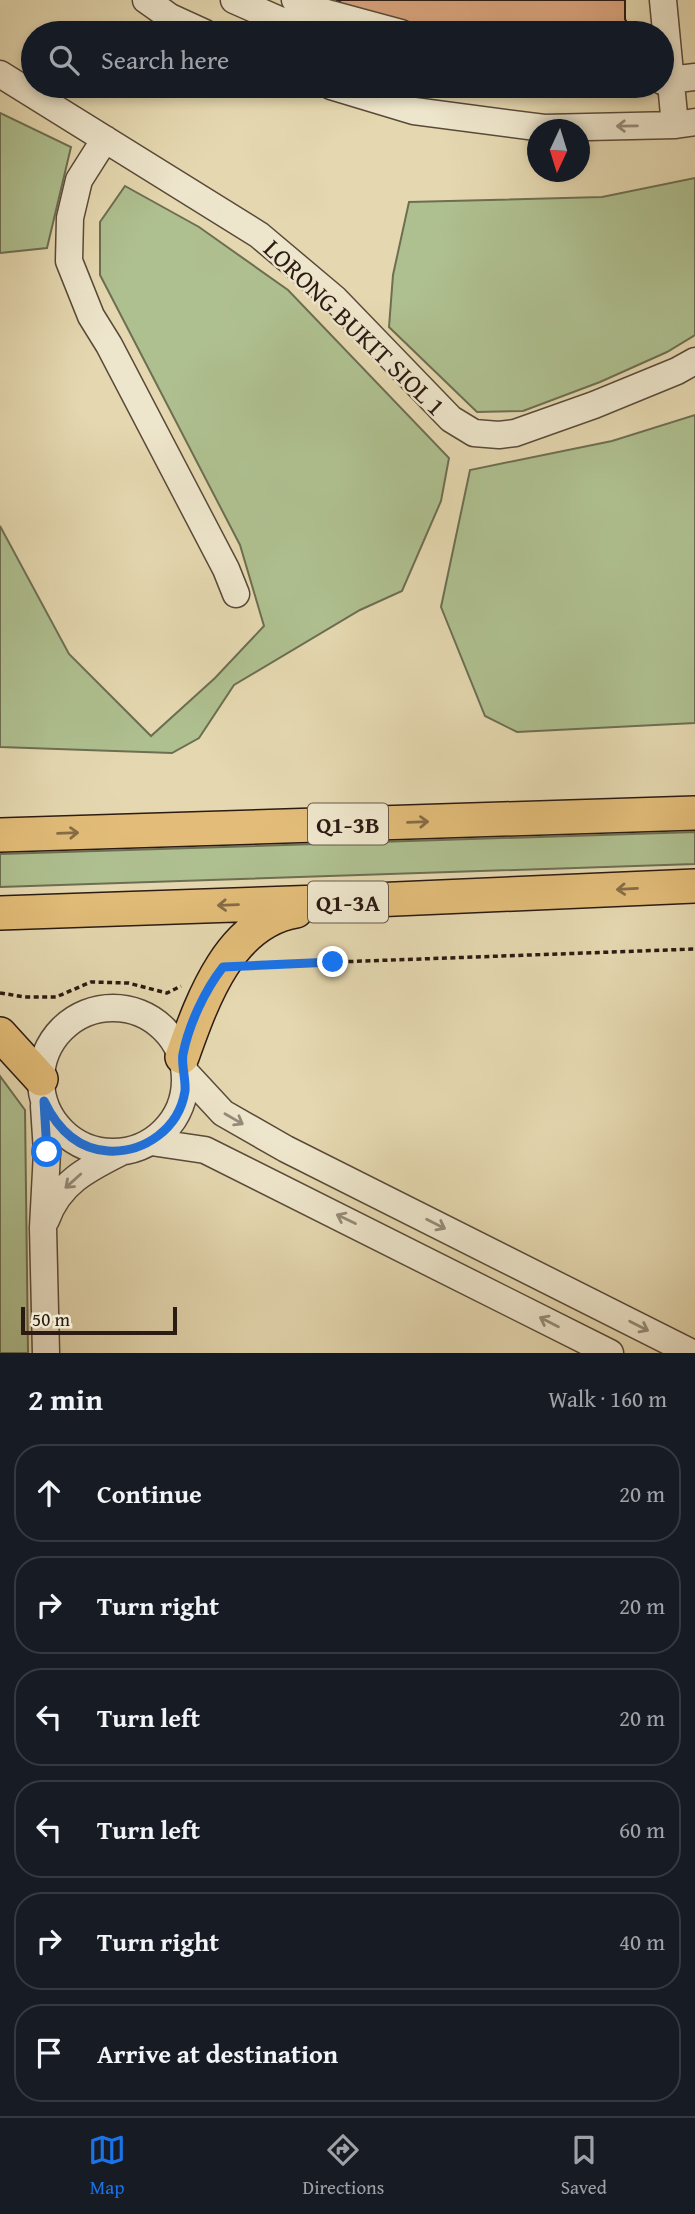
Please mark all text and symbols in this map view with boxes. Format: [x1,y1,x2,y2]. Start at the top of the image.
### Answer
search box [21,21,674,98]
text: Search here [101,40,229,79]
icon: search [45,41,83,79]
north arrow [527,119,590,182]
one-way arrow [616,119,639,133]
street label: LORONG BUKIT SIOL 1 [255,230,455,424]
road number: Q1-3B [308,804,388,844]
one-way arrow [406,815,429,828]
one-way arrow [56,826,79,839]
road number: Q1-3A [308,882,388,922]
one-way arrow [616,883,639,896]
one-way arrow [217,899,240,912]
route end [317,946,348,977]
one-way arrow [223,1113,244,1126]
route start [31,1136,62,1167]
one-way arrow [64,1173,82,1189]
one-way arrow [336,1212,357,1226]
one-way arrow [425,1218,446,1232]
scale bar [21,1304,177,1336]
text: 50 m [32,1305,70,1333]
one-way arrow [539,1314,560,1328]
one-way arrow [628,1320,649,1334]
text: 2 min [28,1377,103,1421]
text: Walk · 160 m [548,1382,667,1415]
icon: ahead [30,1474,68,1512]
text: Continue [97,1474,202,1513]
text: 20 m [619,1477,665,1510]
icon: right [30,1586,68,1624]
text: Turn right [97,1586,219,1625]
text: 20 m [619,1589,665,1622]
icon: left [30,1698,68,1736]
text: Turn left [97,1698,200,1737]
text: 20 m [619,1701,665,1734]
icon: left [30,1810,68,1848]
text: Turn left [97,1810,200,1849]
text: 60 m [619,1813,665,1846]
icon: right [30,1922,68,1960]
text: Turn right [97,1922,219,1961]
text: 40 m [619,1925,665,1958]
icon: arrive [30,2034,68,2072]
text: Arrive at destination [97,2034,338,2073]
tab: Map [88,2131,126,2201]
tab: Directions [303,2131,384,2201]
tab: Saved [561,2131,607,2201]

